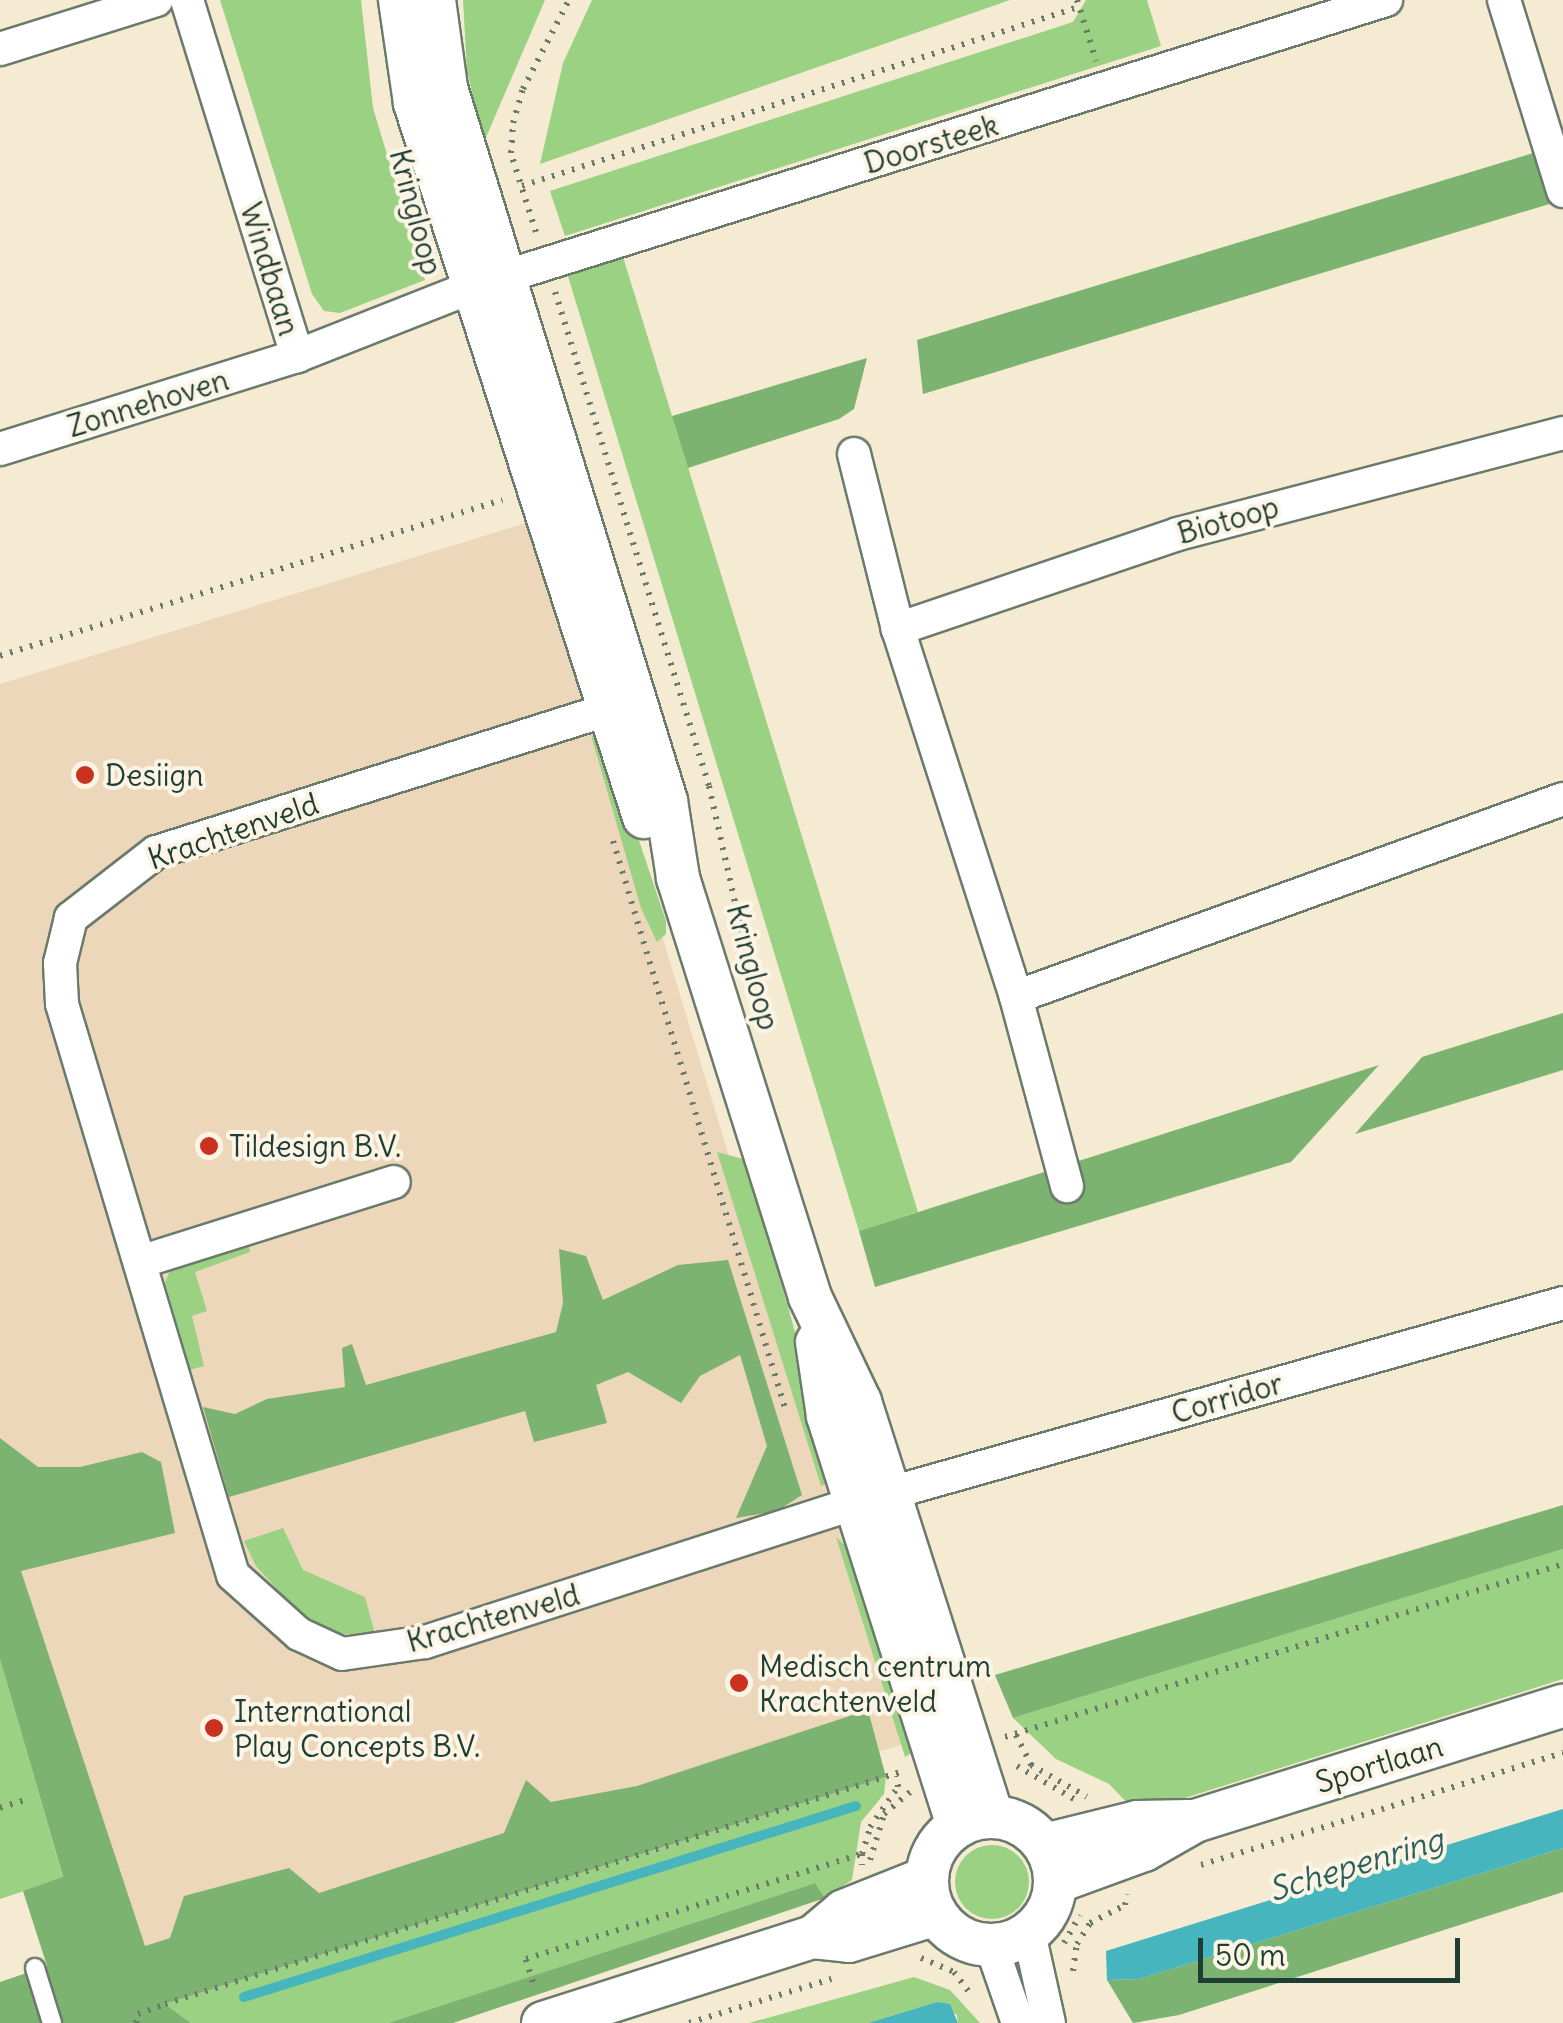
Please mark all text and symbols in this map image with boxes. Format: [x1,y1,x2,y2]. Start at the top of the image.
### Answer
street label: Doorsteek [860,107,1002,181]
street label: Kringloop [382,145,450,279]
street label: Windbaan [233,198,307,340]
street label: Zonnehoven [63,361,233,445]
street label: Biotoop [1173,488,1283,552]
place label: Desiign [105,757,204,793]
marker: Desiign [74,764,96,786]
street label: Krachtenveld [143,785,323,877]
street label: Kringloop [719,900,787,1034]
place label: Tildesign B.V. [229,1128,401,1164]
marker: Tildesign B.V. [198,1135,220,1157]
street label: Corridor [1167,1365,1287,1431]
street label: Krachtenveld [403,1576,583,1660]
place label: Medisch centrum Krachtenveld [759,1648,991,1718]
marker: Medisch centrum Krachtenveld [728,1672,750,1694]
place label: International Play Concepts B.V. [234,1693,480,1764]
marker: International Play Concepts B.V. [203,1717,225,1739]
street label: Sportlaan [1311,1728,1447,1800]
water label: Schepenring [1264,1820,1448,1910]
scale bar [1203,1918,1466,1980]
text: 50 m [1215,1936,1285,1974]

